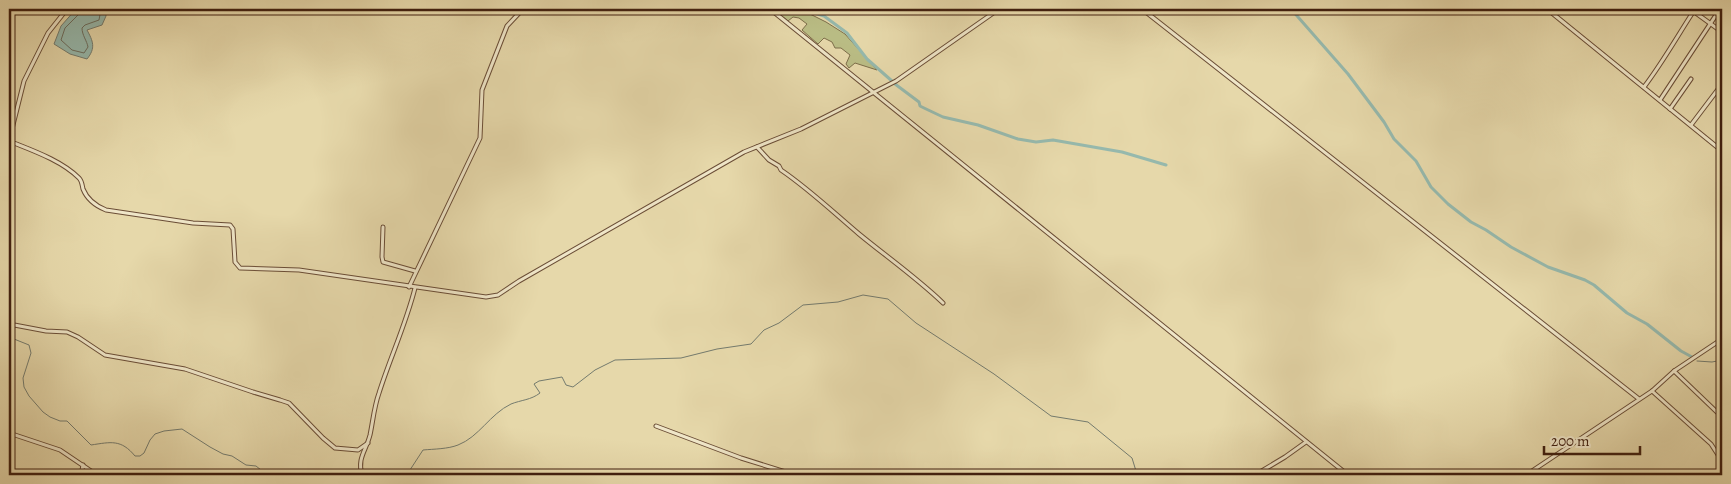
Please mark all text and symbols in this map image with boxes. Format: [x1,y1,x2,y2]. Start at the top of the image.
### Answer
scale bar [1544,424,1640,456]
text: 200 m [1551,431,1590,451]

